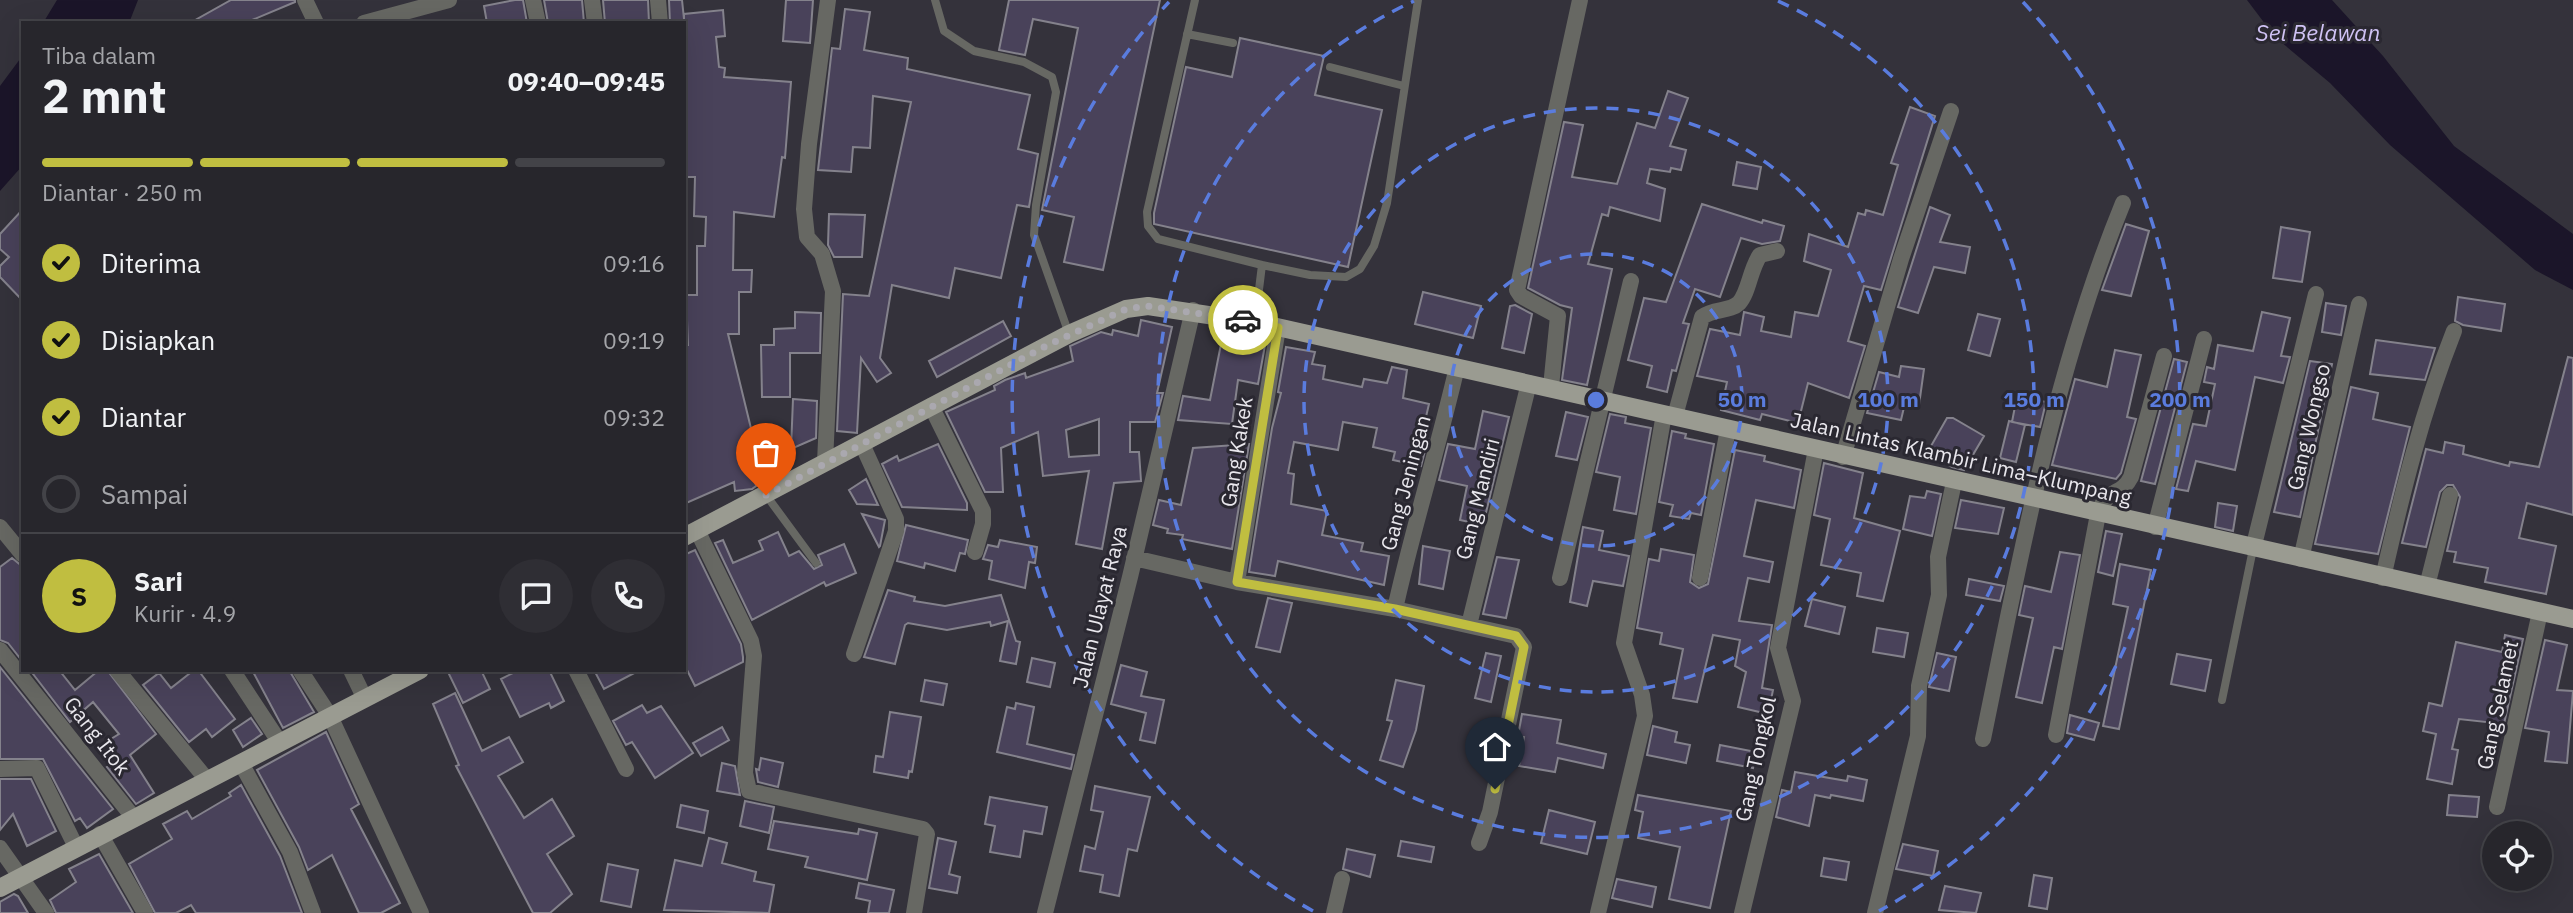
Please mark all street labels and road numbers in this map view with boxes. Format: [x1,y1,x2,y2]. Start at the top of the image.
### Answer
street label: Gang Wongso [2280,361,2336,493]
street label: Gang Kakek [1213,395,1259,509]
street label: Jalan Lintas Klambir Lima–Klumpang [1788,405,2134,511]
street label: Gang Jeningan [1373,412,1437,554]
street label: Gang Mandiri [1448,435,1506,562]
street label: Jalan Ulayat Raya [1065,523,1133,691]
street label: Gang Selamet [2470,637,2524,772]
street label: Gang Itok [58,690,137,780]
street label: Gang Tongkol [1728,693,1782,824]

